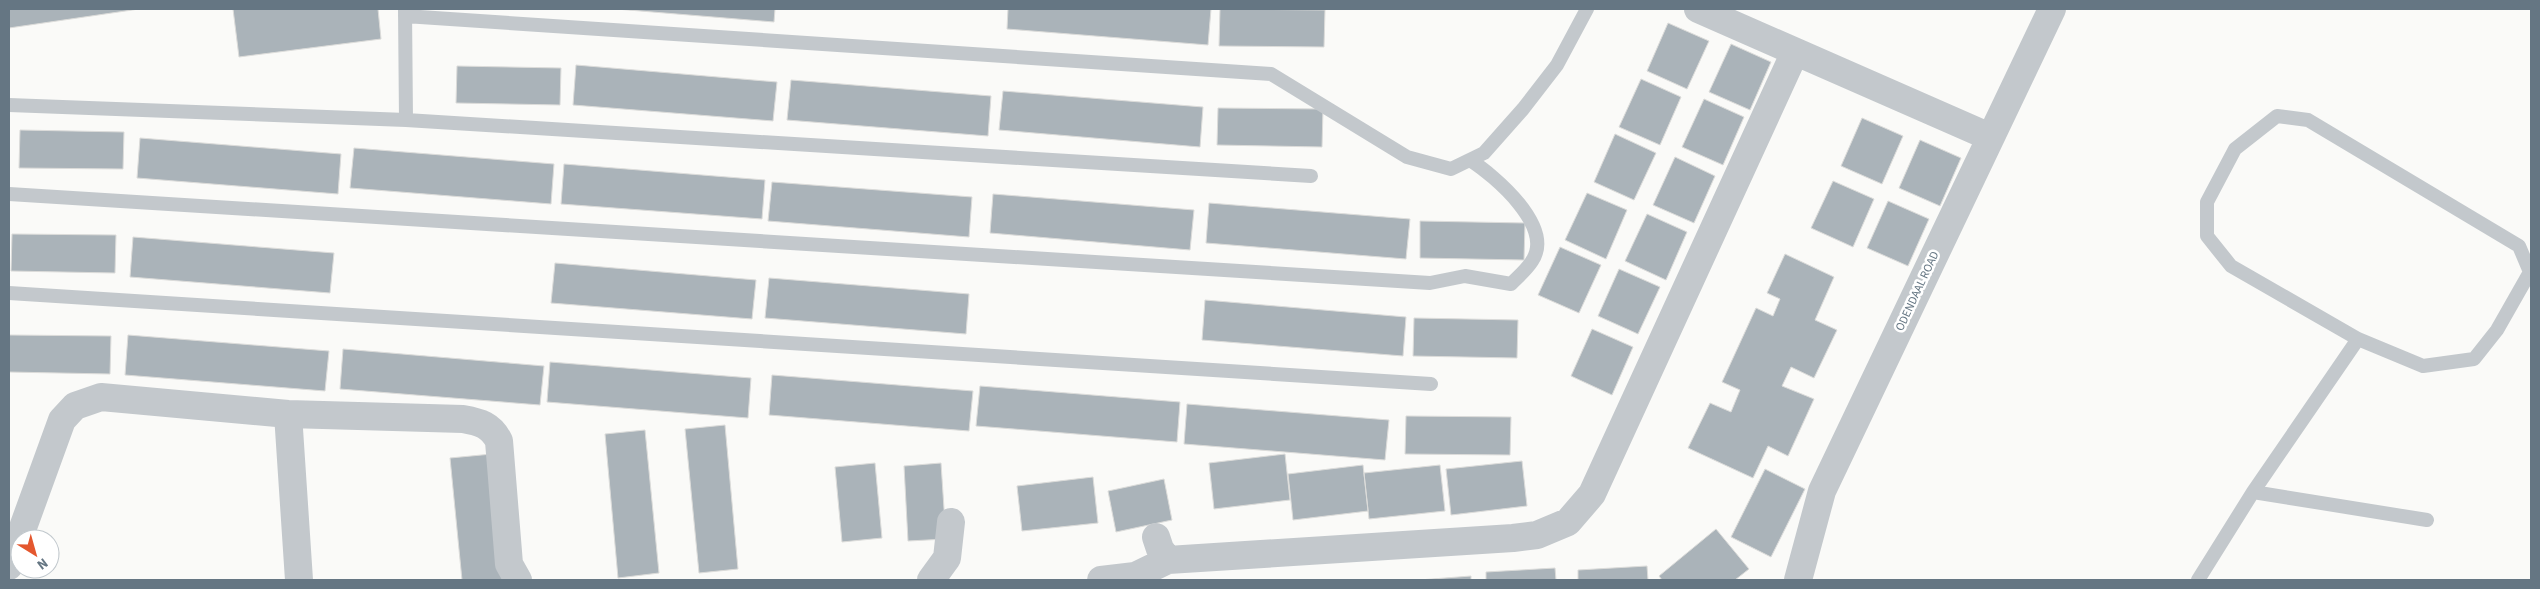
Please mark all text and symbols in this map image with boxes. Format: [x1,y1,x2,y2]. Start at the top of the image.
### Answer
street label: ODENDAAL ROAD [1891,248,1943,334]
north arrow [10,529,60,579]
text: N [32,553,52,574]

